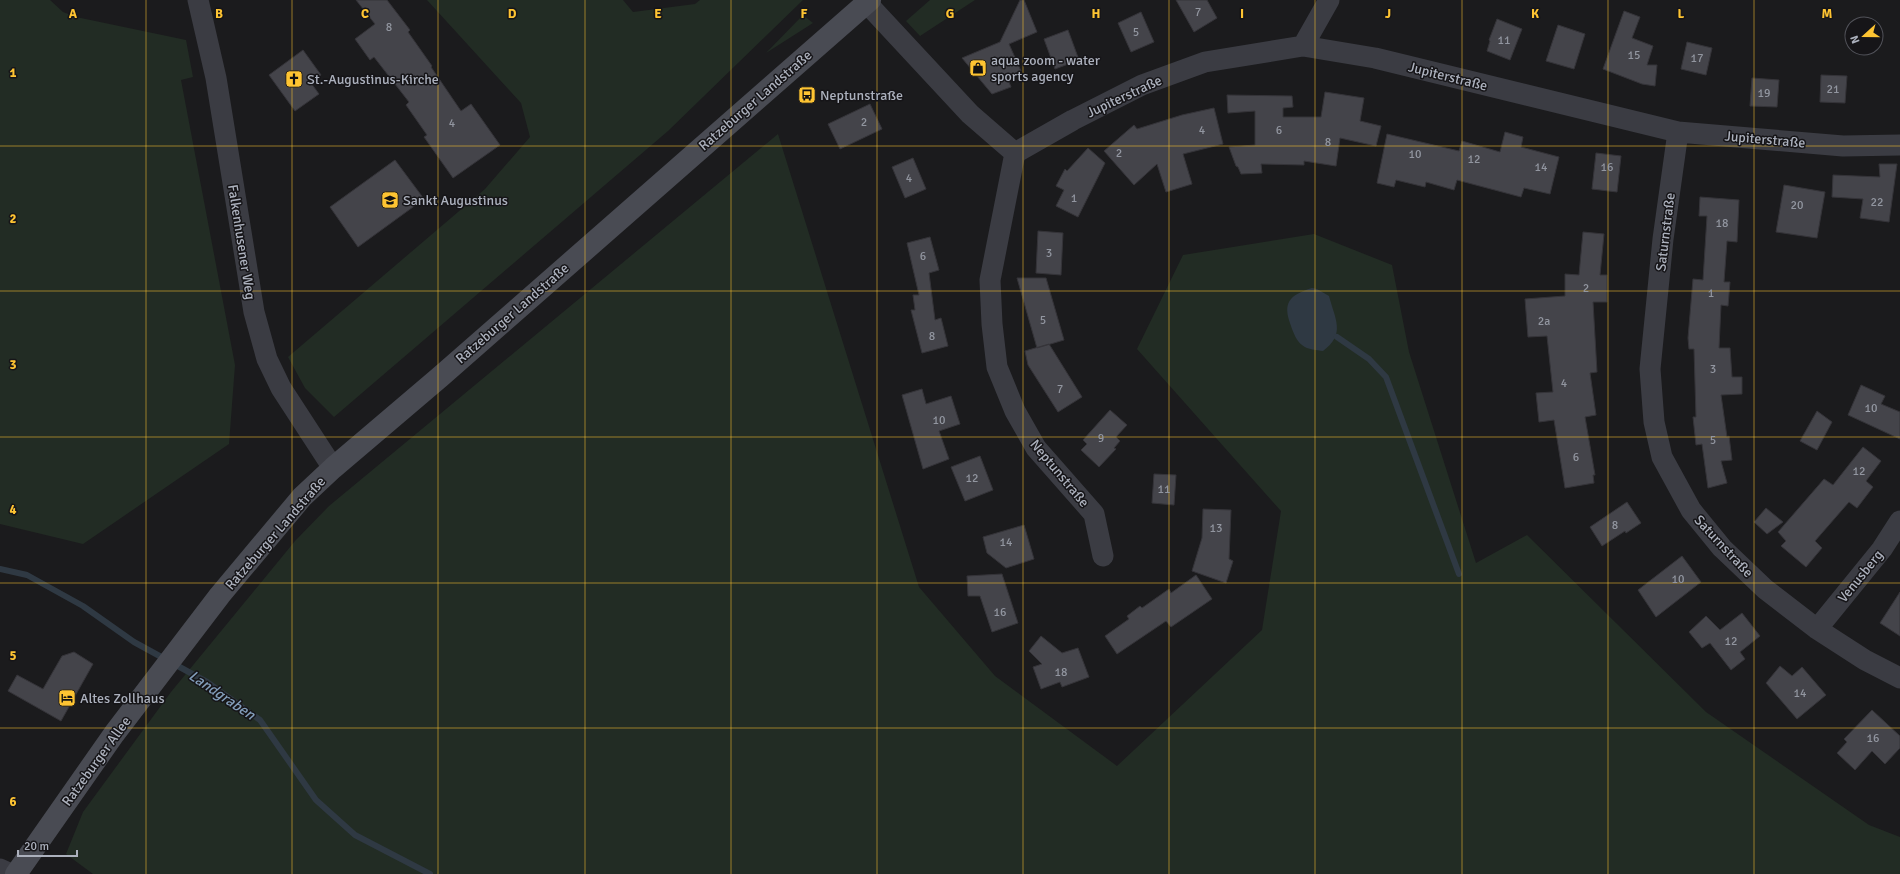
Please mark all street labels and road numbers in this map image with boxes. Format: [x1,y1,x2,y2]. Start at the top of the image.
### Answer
street label: Ratzeburger Landstraße [695,47,815,154]
street label: Jupiterstraße [1407,58,1489,95]
street label: Jupiterstraße [1084,72,1165,121]
street label: Jupiterstraße [1724,128,1806,151]
street label: Falkenhusener Weg [224,183,259,301]
street label: Saturnstraße [1652,192,1679,272]
street label: Ratzeburger Landstraße [452,260,572,367]
street label: Neptunstraße [1026,436,1093,511]
street label: Ratzeburger Landstraße [222,473,329,593]
street label: Saturnstraße [1690,512,1757,581]
street label: Venusberg [1834,547,1887,606]
street label: Ratzeburger Allee [58,713,135,809]

